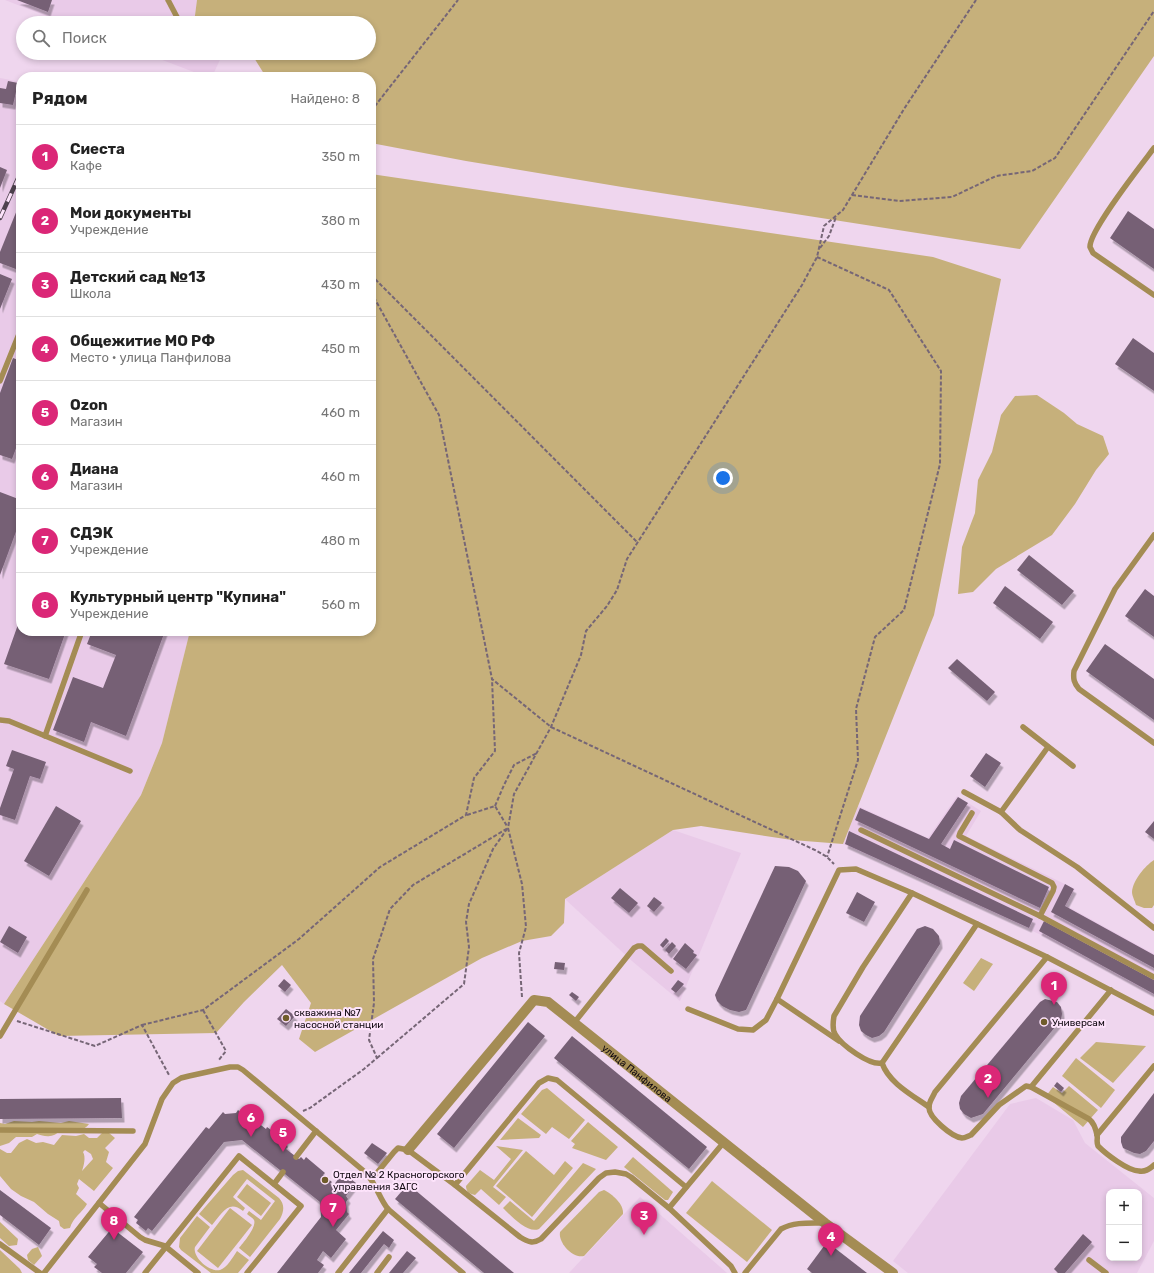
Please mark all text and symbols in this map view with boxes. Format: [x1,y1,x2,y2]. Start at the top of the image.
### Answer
search box [16,16,376,60]
icon: search [30,27,52,49]
text: Поиск [62,29,107,47]
text: Рядом [32,88,88,108]
text: Найдено: 8 [290,91,360,106]
text: Сиеста [70,140,125,158]
text: 1 [42,149,48,164]
text: 350 m [321,149,360,164]
text: Кафе [70,158,102,173]
text: Мои документы [70,204,191,222]
text: 2 [41,213,49,228]
text: 380 m [321,213,360,228]
text: Учреждение [70,222,148,237]
text: Детский сад №13 [70,268,206,286]
text: 3 [41,277,49,292]
text: 430 m [321,277,360,292]
text: Школа [70,286,111,301]
text: Общежитие МО РФ [70,332,215,350]
text: 4 [41,341,49,356]
text: 450 m [321,341,360,356]
text: Место · улица Панфилова [70,350,231,365]
text: Ozon [70,396,108,414]
text: 5 [41,405,49,420]
text: 460 m [321,405,360,420]
text: Магазин [70,414,123,429]
text: Диана [70,460,119,478]
your location [713,468,733,488]
text: 6 [41,469,49,484]
text: 460 m [321,469,360,484]
text: Магазин [70,478,123,493]
text: СДЭК [70,524,113,542]
text: 7 [41,533,49,548]
text: 480 m [321,533,360,548]
text: Учреждение [70,542,148,557]
text: Культурный центр "Купина" [70,588,286,606]
text: 8 [41,597,49,612]
text: 560 m [321,597,360,612]
text: Учреждение [70,606,148,621]
pin: 1 [1041,972,1067,1005]
place label: скважина №7 насосной станции [294,1007,383,1031]
marker: скважина №7 насосной станции [281,1013,291,1023]
marker: Универсам [1039,1017,1049,1027]
place label: Универсам [1052,1017,1105,1029]
street label: улица Панфилова [599,1042,674,1105]
pin: 2 [975,1065,1001,1098]
pin: 6 [238,1104,264,1137]
pin: 5 [270,1119,296,1152]
place label: Отдел № 2 Красногорского управления ЗАГС [333,1169,465,1193]
marker: Отдел № 2 Красногорского управления ЗАГС [320,1175,330,1185]
map controls [1106,1189,1142,1261]
button: + [1106,1189,1142,1225]
pin: 7 [320,1194,346,1227]
pin: 3 [631,1202,657,1235]
pin: 8 [101,1207,127,1240]
pin: 4 [818,1223,844,1256]
button: − [1106,1225,1142,1261]

